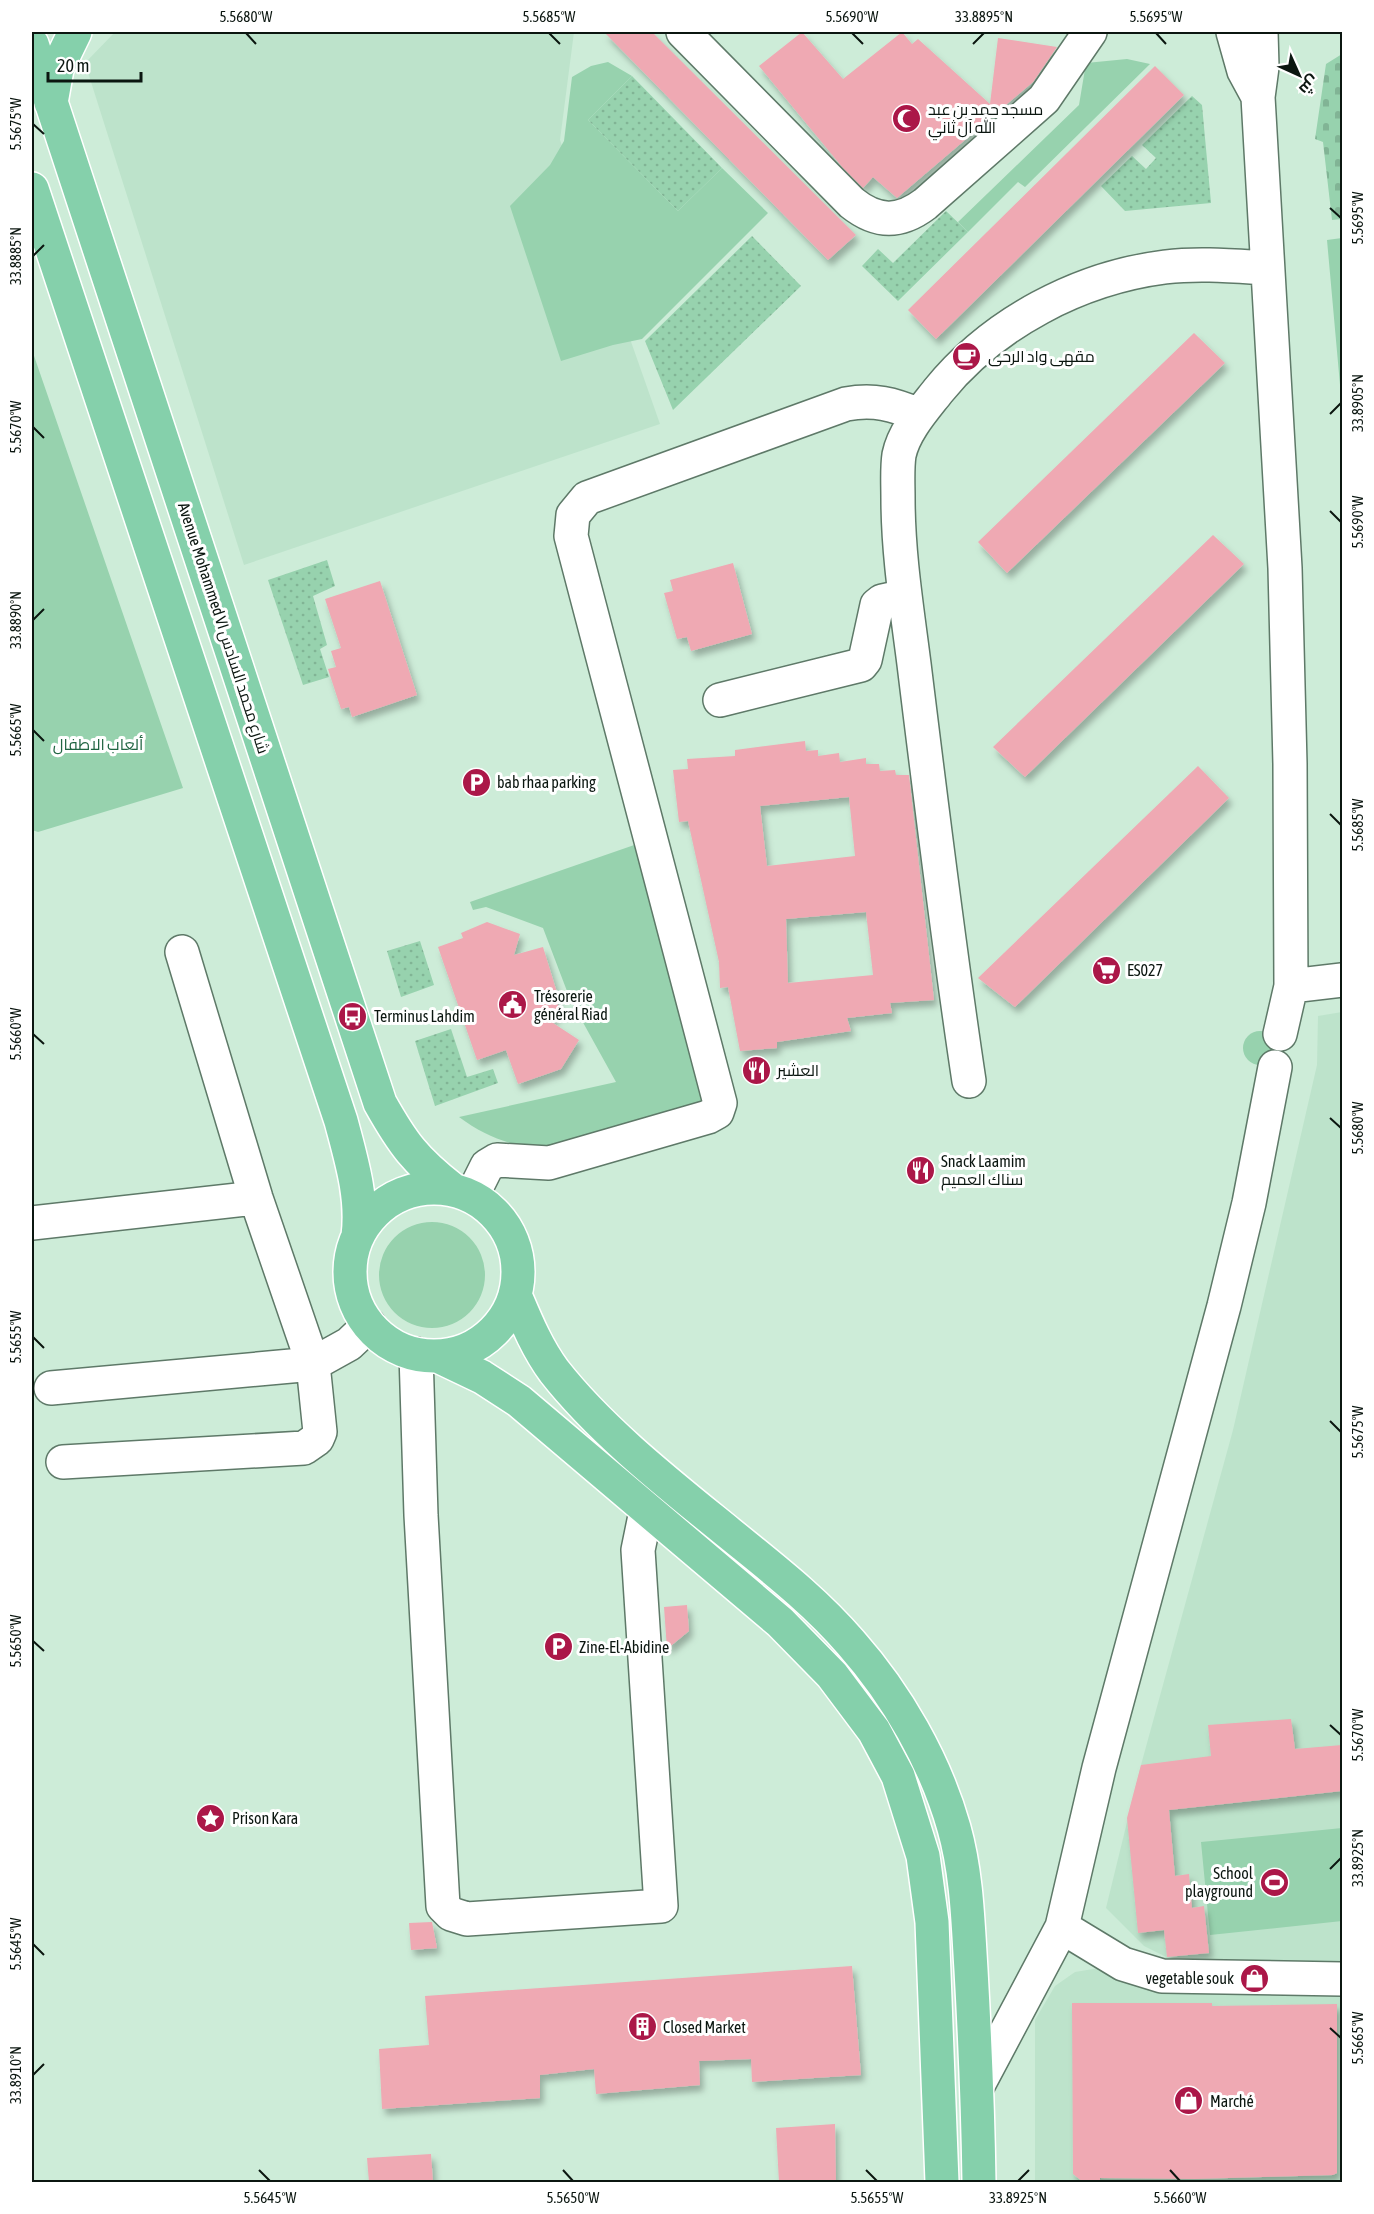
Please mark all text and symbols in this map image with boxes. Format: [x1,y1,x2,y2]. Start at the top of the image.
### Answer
text: 5.5680°W [220,8,273,25]
text: 5.5685°W [523,8,576,25]
text: 5.5690°W [826,8,879,25]
text: 33.8895°N [955,8,1013,25]
text: 5.5695°W [1130,8,1183,25]
scale bar [48,45,141,83]
north arrow [1269,45,1329,105]
text: 20 m [57,55,89,76]
text: ش [1295,71,1323,99]
text: 5.5675°W [7,97,24,150]
place label: مسجد حمد بن عبد الله آل ثاني [928,100,1043,141]
mosque icon: مسجد حمد بن عبد الله آل ثاني [891,102,923,134]
text: 5.5695°W [1349,191,1366,244]
text: 33.8885°N [7,227,24,285]
cafe icon: مقهى واد الرحى [951,340,983,372]
place label: مقهى واد الرحى [988,347,1095,367]
text: 33.8905°N [1349,374,1366,432]
text: 5.5670°W [7,400,24,453]
text: 5.5690°W [1349,495,1366,548]
street label: Avenue Mohammed VI شارع محمد السادس [172,500,273,757]
text: 33.8890°N [7,591,24,649]
text: 5.5665°W [7,703,24,756]
park label: ألعاب الاطفال [53,735,143,755]
parking icon: bab rhaa parking [460,766,492,798]
place label: bab rhaa parking [497,773,596,792]
text: 5.5685°W [1349,798,1366,851]
supermarket icon: ES027 [1090,954,1122,986]
place label: ES027 [1127,961,1163,979]
place label: Trésorerie général Riad [534,987,608,1024]
public building icon: Trésorerie général Riad [497,989,529,1021]
bus stop icon: Terminus Lahdim [337,1000,369,1032]
text: 5.5660°W [7,1007,24,1060]
place label: Terminus Lahdim [374,1007,475,1025]
restaurant icon: العشير [740,1054,772,1086]
place label: العشير [776,1061,819,1080]
text: 5.5680°W [1349,1101,1366,1154]
place label: Snack Laamim سناك العميم [941,1152,1026,1191]
restaurant icon: Snack Laamim سناك العميم [904,1154,936,1186]
text: 5.5655°W [7,1310,24,1363]
text: 5.5675°W [1349,1405,1366,1458]
text: 5.5650°W [7,1614,24,1667]
parking icon: Zine-El-Abidine [542,1631,574,1663]
place label: Zine-El-Abidine [579,1638,669,1656]
text: 5.5670°W [1349,1708,1366,1761]
place icon: Prison Kara [195,1802,227,1834]
place label: Prison Kara [232,1809,298,1827]
text: 33.8925°N [1349,1829,1366,1887]
place label: School playground [1185,1864,1254,1901]
sports icon: School playground [1258,1866,1290,1898]
text: 5.5645°W [7,1917,24,1970]
shop icon: vegetable souk [1239,1962,1271,1994]
place label: vegetable souk [1145,1969,1234,1988]
building icon: Closed Market [626,2011,658,2043]
text: 5.5665°W [1349,2011,1366,2064]
place label: Closed Market [663,2018,746,2036]
text: 33.8910°N [7,2046,24,2104]
shop icon: Marché [1173,2085,1205,2117]
place label: Marché [1210,2092,1254,2110]
text: 5.5645°W [244,2189,297,2206]
text: 5.5650°W [547,2189,600,2206]
text: 5.5655°W [851,2189,904,2206]
text: 33.8925°N [989,2189,1047,2206]
text: 5.5660°W [1154,2189,1207,2206]

